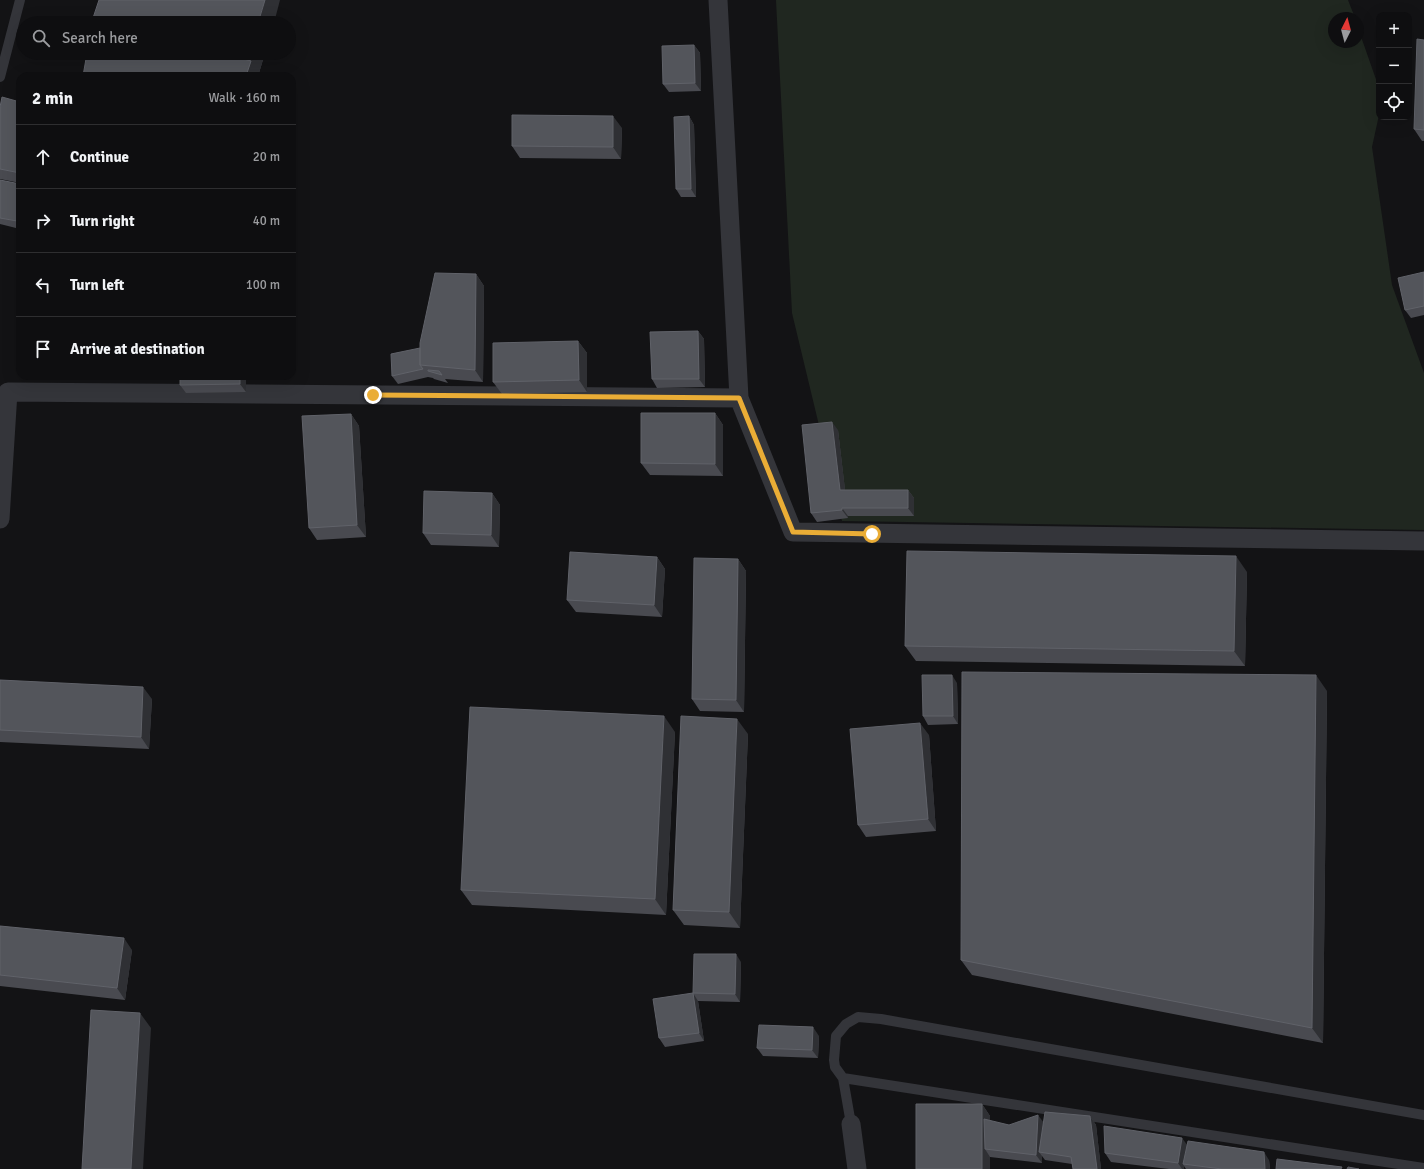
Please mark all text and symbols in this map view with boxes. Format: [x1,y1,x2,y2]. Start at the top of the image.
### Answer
north arrow [1328,12,1364,48]
map controls [1376,12,1412,120]
button: + [1376,12,1412,48]
search box [16,16,296,60]
icon: search [30,27,52,49]
text: Search here [62,29,138,47]
button: − [1376,48,1412,84]
button: locate [1376,84,1412,120]
text: 2 min [32,88,73,109]
text: Walk · 160 m [209,90,280,106]
icon: ahead [32,146,54,168]
text: Continue [70,148,129,166]
text: 20 m [253,149,280,165]
icon: right [32,210,54,232]
text: Turn right [70,212,135,230]
text: 40 m [253,213,280,229]
icon: left [32,274,54,296]
text: Turn left [70,276,124,294]
text: 100 m [246,277,280,293]
icon: arrive [32,338,54,360]
text: Arrive at destination [70,340,205,358]
route end [364,386,382,404]
route start [863,525,881,543]

